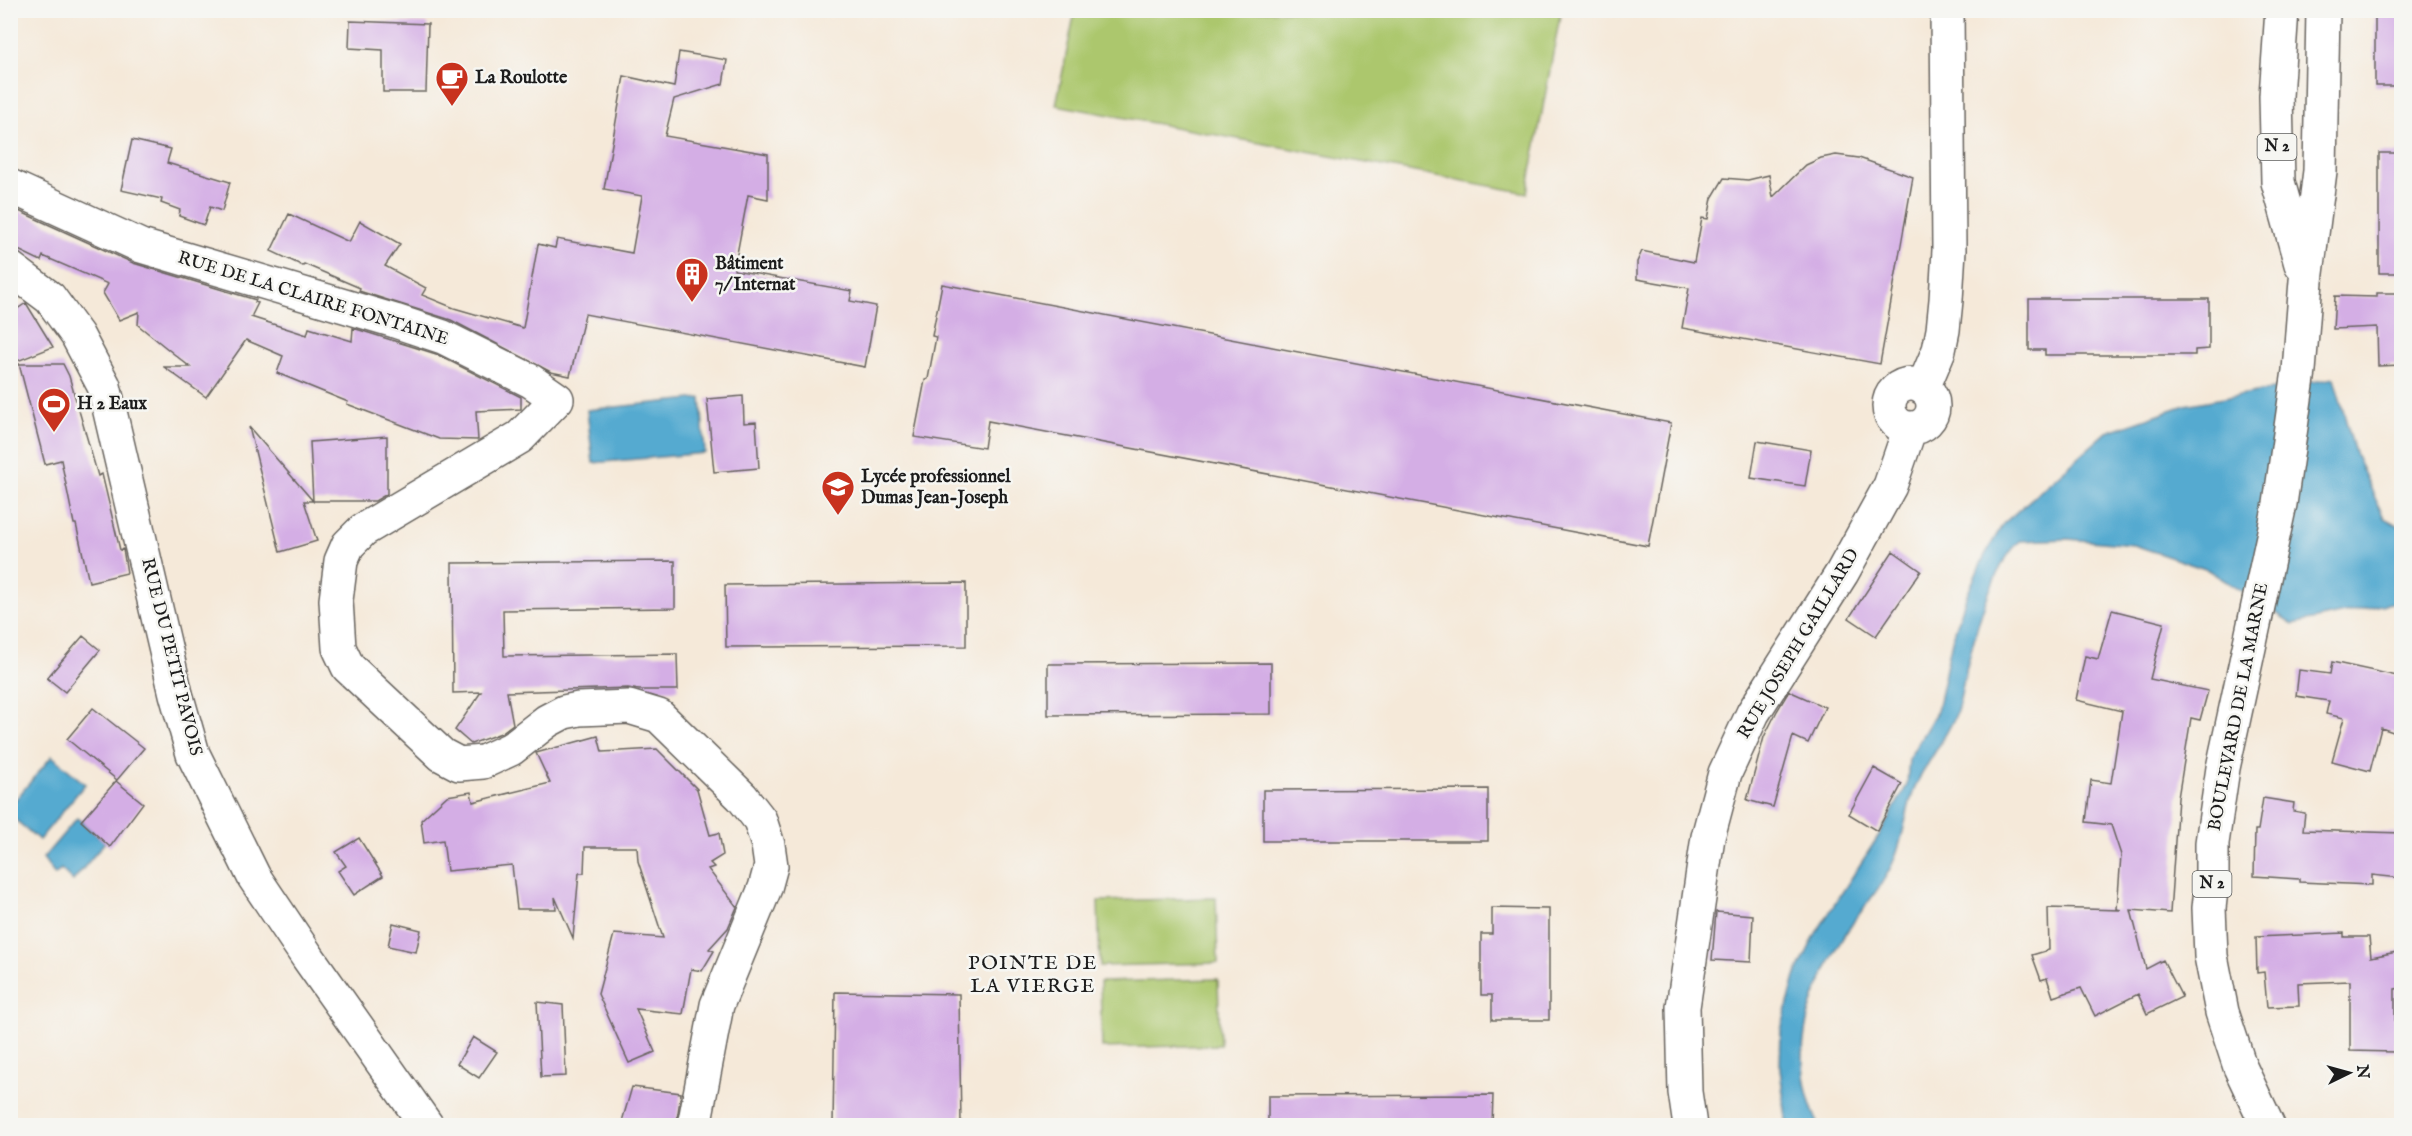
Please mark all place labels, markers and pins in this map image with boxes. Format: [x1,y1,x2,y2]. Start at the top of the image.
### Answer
cafe icon: La Roulotte [434,60,470,107]
place label: La Roulotte [475,67,568,90]
place label: Bâtiment 7/ Internat [715,253,796,297]
building icon: Bâtiment 7/ Internat [674,256,710,303]
sports icon: H 2 Eaux [36,386,72,433]
place label: H 2 Eaux [77,393,147,416]
place label: Lycée professionnel Dumas Jean-Joseph [861,466,1011,510]
school or university icon: Lycée professionnel Dumas Jean-Joseph [820,469,856,516]

